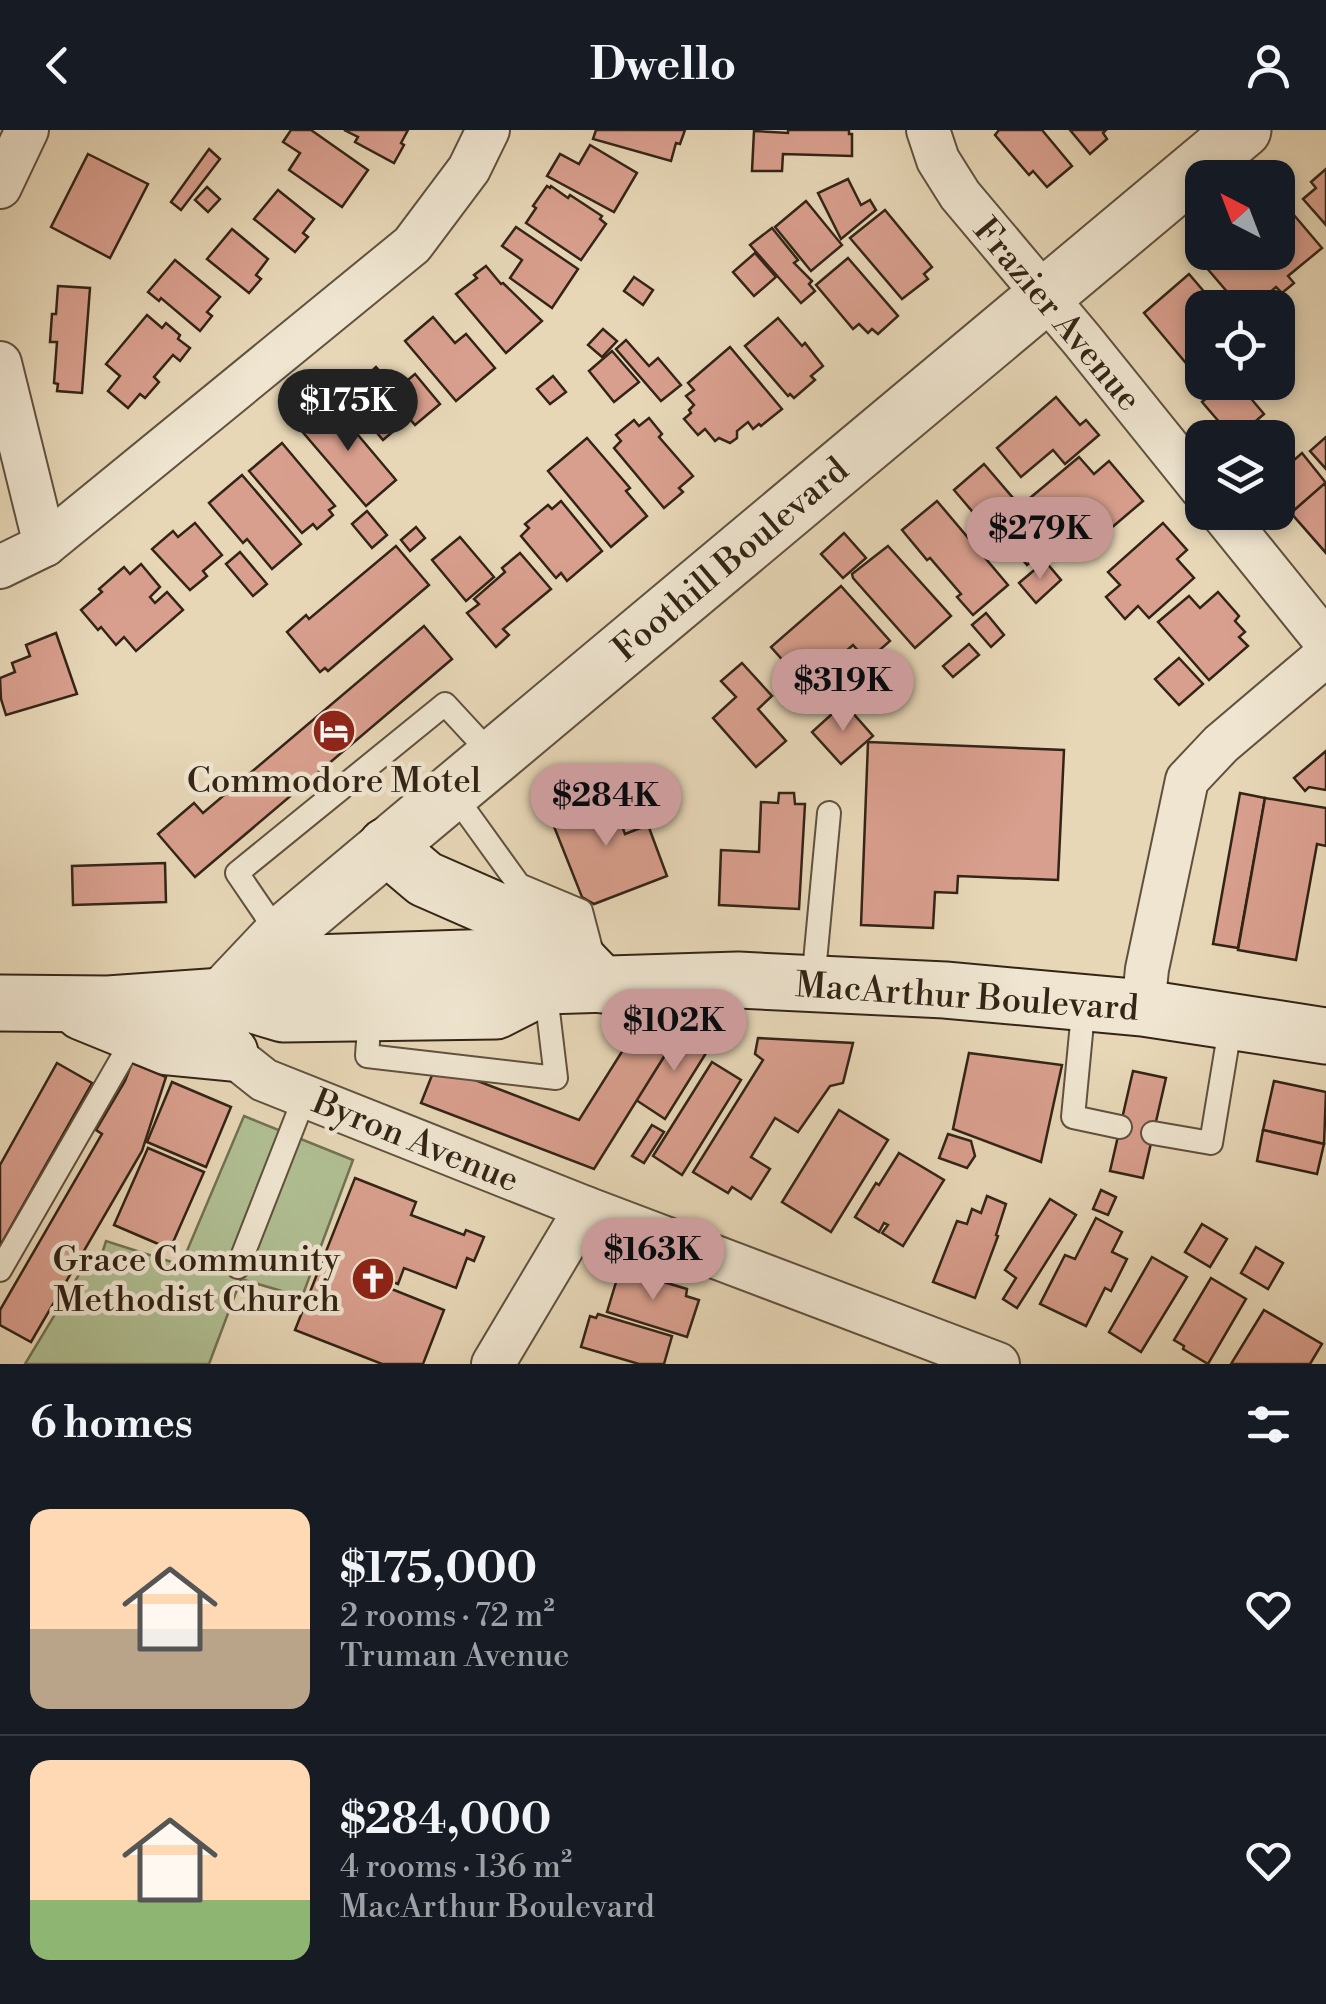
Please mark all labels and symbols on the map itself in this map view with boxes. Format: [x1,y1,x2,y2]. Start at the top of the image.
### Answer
north arrow [1185,160,1295,270]
street label: Frazier Avenue [964,210,1150,420]
pin: $175K [278,369,418,454]
street label: Foothill Boulevard [604,449,858,671]
pin: $279K [970,497,1110,582]
pin: $319K [773,649,913,734]
hotel icon: Commodore Motel [311,708,357,754]
place label: Commodore Motel [187,760,481,803]
pin: $284K [536,764,676,849]
street label: MacArthur Boulevard [794,964,1140,1031]
pin: $102K [604,989,744,1074]
street label: Byron Avenue [305,1080,525,1202]
pin: $163K [583,1218,723,1303]
place label: Grace Community Methodist Church [53,1239,341,1322]
church icon: Grace Community Methodist Church [350,1256,396,1302]

